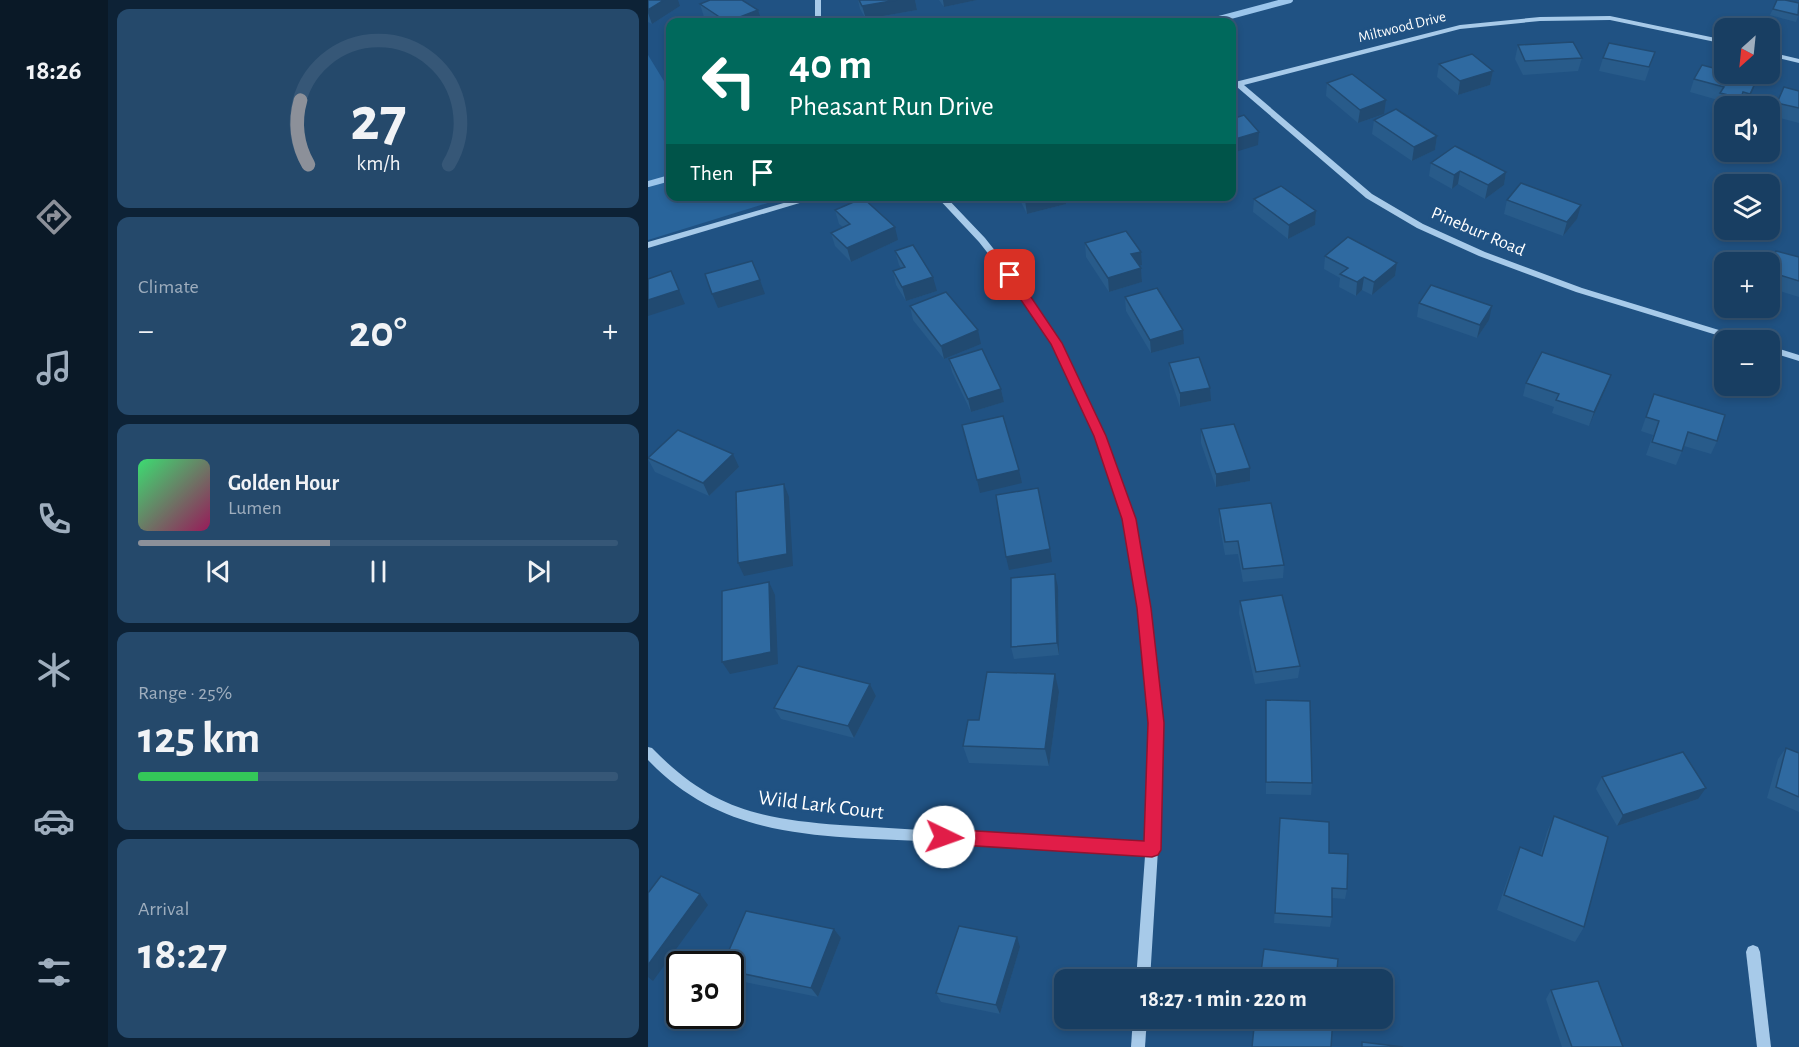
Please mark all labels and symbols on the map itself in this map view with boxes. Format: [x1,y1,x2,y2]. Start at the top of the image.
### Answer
street label: Miltwood Drive [1357,9,1448,45]
north arrow [1714,18,1780,84]
street label: Pineburr Road [1428,204,1528,260]
pin [984,249,1035,300]
street label: Wild Lark Court [757,787,885,823]
position arrow [912,805,976,869]
speed limit sign: 30 [666,951,744,1029]

